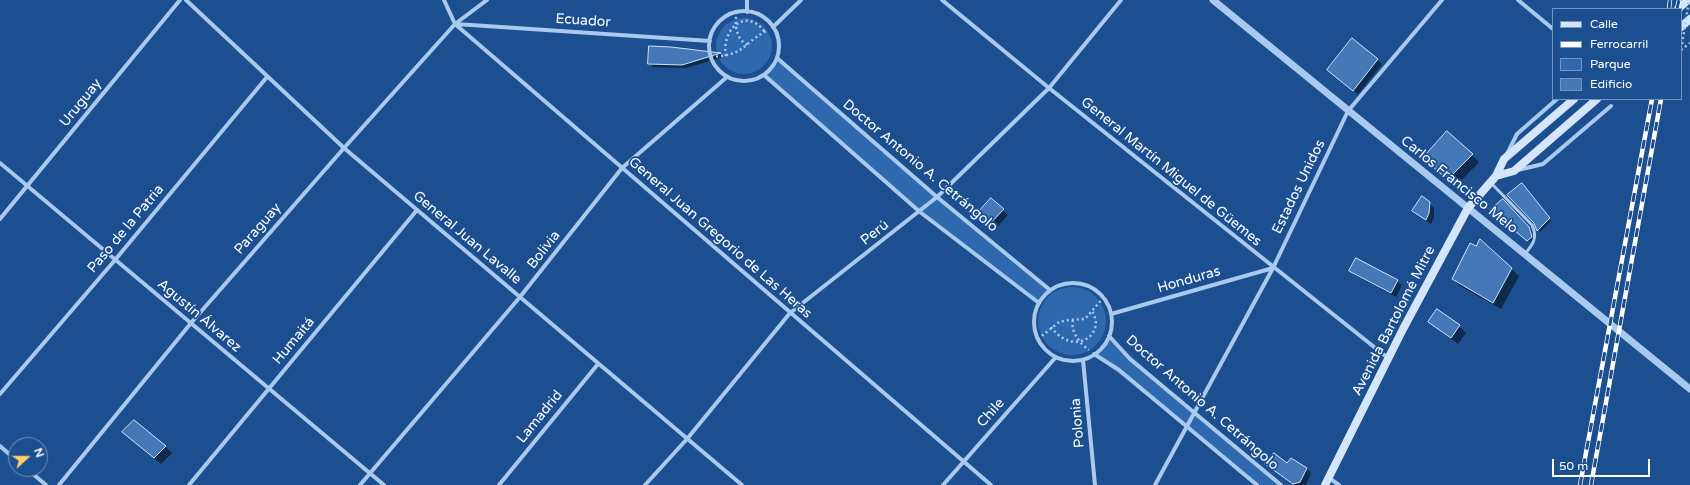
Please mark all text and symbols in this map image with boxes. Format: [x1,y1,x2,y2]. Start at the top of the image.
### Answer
legend [1552,8,1682,100]
street label: Ecuador [555,11,611,31]
text: Calle [1590,17,1618,31]
text: Ferrocarril [1590,37,1648,51]
text: Parque [1590,57,1631,71]
street label: Uruguay [57,76,105,130]
text: Edificio [1590,77,1632,91]
street label: General Martín Miguel de Güemes [1077,94,1265,250]
street label: Doctor Antonio A. Cetrángolo [839,96,1001,236]
street label: Carlos Francisco Melo [1397,133,1521,237]
street label: Estados Unidos [1269,137,1329,237]
street label: General Juan Gregorio de Las Heras [625,154,815,322]
street label: Paso de la Patria [84,181,168,277]
street label: General Juan Lavalle [409,188,525,288]
street label: Paraguay [231,200,285,258]
street label: Perú [858,217,892,249]
street label: Bolivia [524,228,564,272]
street label: Avenida Bartolomé Mitre [1349,243,1439,399]
street label: Honduras [1156,263,1222,297]
street label: Agustín Álvarez [154,276,244,356]
street label: Humaitá [269,314,319,368]
street label: Doctor Antonio A. Cetrángolo [1122,332,1282,474]
street label: Lamadrid [514,387,566,447]
street label: Chile [974,395,1008,431]
street label: Polonia [1067,398,1089,448]
north arrow [8,437,48,477]
text: N [31,446,46,459]
scale bar [1554,451,1652,477]
text: 50 m [1559,459,1588,473]

